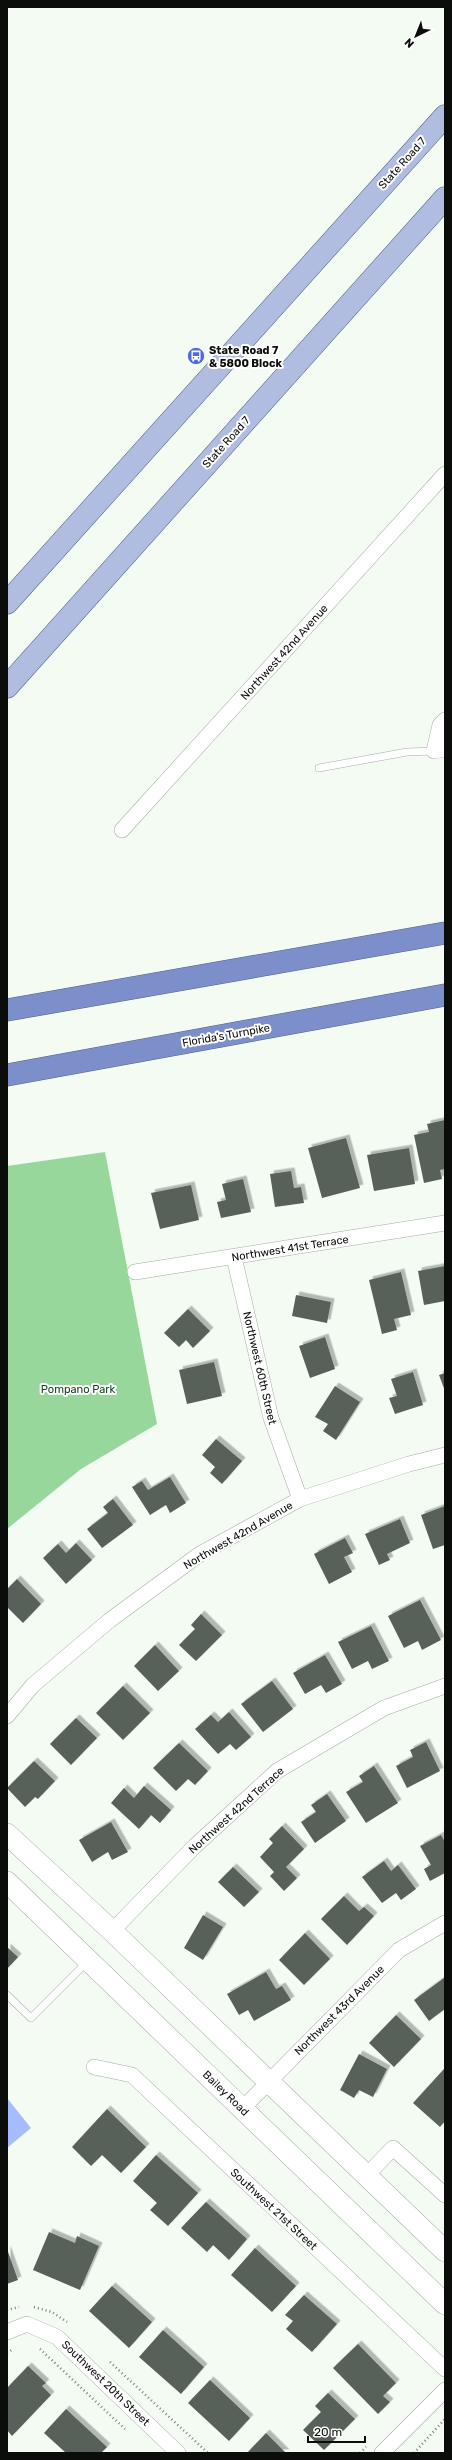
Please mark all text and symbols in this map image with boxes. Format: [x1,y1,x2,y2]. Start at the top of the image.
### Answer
north arrow [396,16,436,56]
text: N [402,35,417,50]
street label: State Road 7 [376,135,429,192]
place label: State Road 7 & 5800 Block [209,344,282,370]
bus stop icon: State Road 7 & 5800 Block [186,346,206,366]
street label: State Road 7 [200,414,253,471]
street label: Northwest 42nd Avenue [238,602,331,703]
street label: Florida's Turnpike [181,1021,271,1050]
street label: Northwest 41st Terrace [231,1233,349,1264]
street label: Northwest 60th Street [240,1310,279,1427]
park label: Pompano Park [41,1383,115,1396]
street label: Northwest 42nd Avenue [181,1499,295,1572]
street label: Northwest 42nd Terrace [186,1764,287,1857]
street label: Northwest 43rd Avenue [292,1963,387,2058]
street label: Bailey Road [200,2068,251,2119]
street label: Southwest 21st Street [228,2166,320,2253]
street label: Southwest 20th Street [59,2338,153,2429]
scale bar [308,2418,365,2444]
text: 20 m [314,2425,342,2439]

